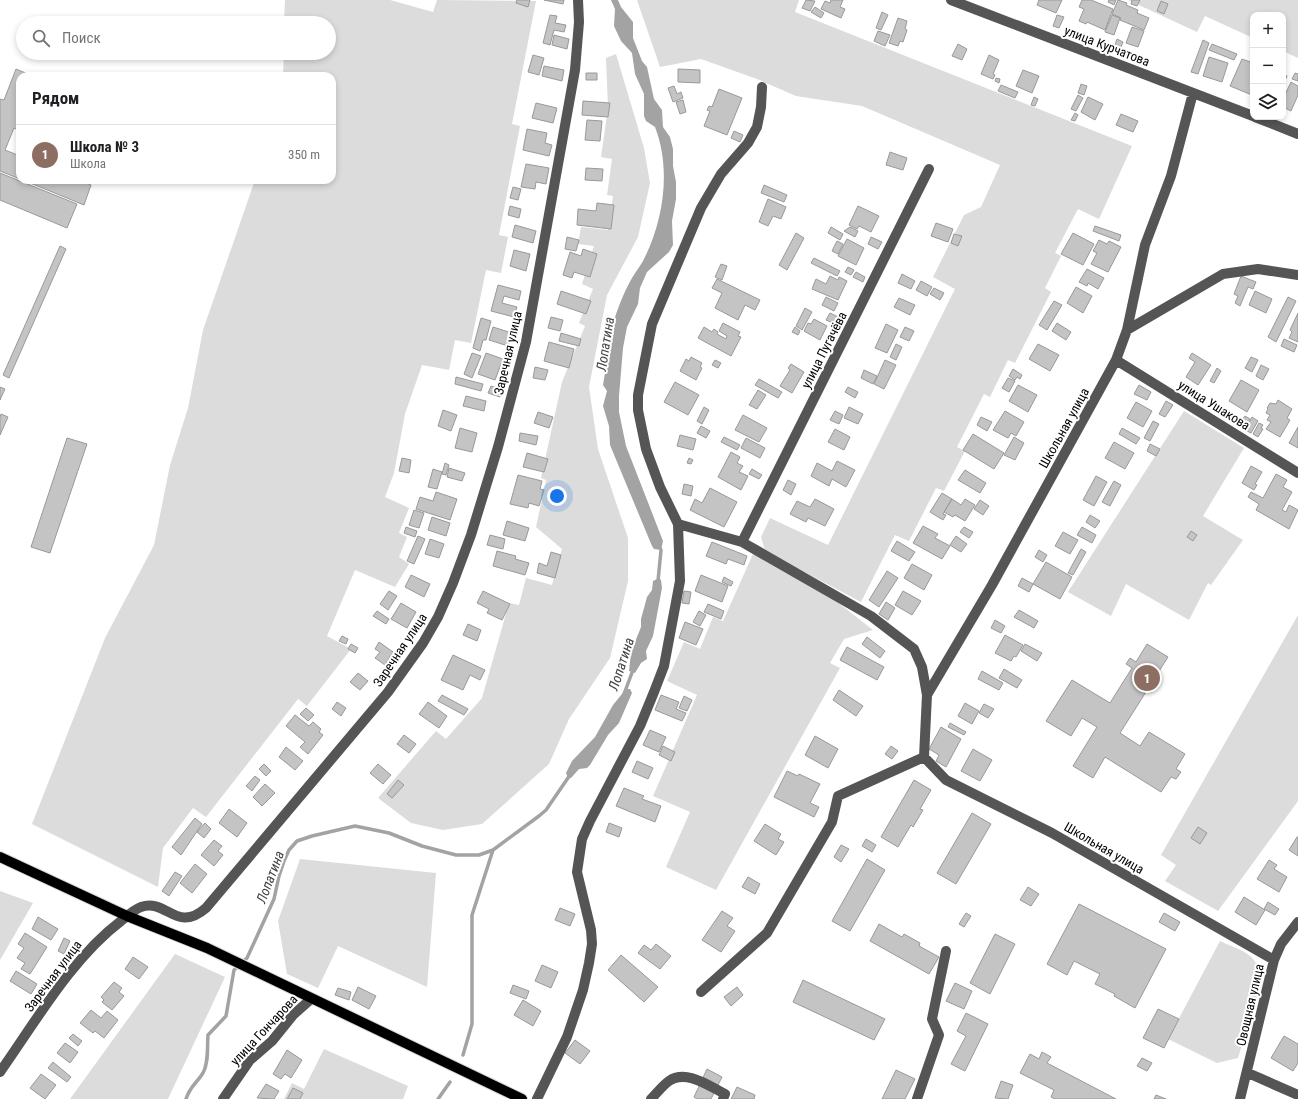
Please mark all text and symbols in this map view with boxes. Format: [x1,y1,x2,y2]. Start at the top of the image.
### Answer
map controls [1250,12,1286,120]
button: + [1250,12,1286,48]
search box [16,16,336,60]
street label: улица Курчатова [1062,23,1152,69]
icon: search [30,27,52,49]
text: Поиск [62,29,101,47]
button: − [1250,48,1286,84]
button: layers [1250,84,1286,120]
text: Рядом [32,88,79,108]
text: Школа № 3 [70,138,139,156]
text: 1 [42,147,48,162]
text: 350 m [288,147,320,162]
text: Школа [70,156,106,171]
street label: улица Пугачёва [798,309,850,391]
street label: Заречная улица [491,310,525,396]
water label: Лопатина [593,316,617,373]
street label: улица Ушакова [1175,377,1253,433]
street label: Школьная улица [1036,385,1092,471]
your location [547,486,567,506]
street label: Заречная улица [370,610,430,690]
water label: Лопатина [605,636,637,693]
pin: 1 [1134,663,1160,693]
street label: Школьная улица [1061,819,1147,877]
water label: Лопатина [252,849,287,906]
street label: Заречная улица [21,937,85,1015]
street label: Овощная улица [1233,962,1267,1048]
street label: улица Гончарова [228,992,300,1068]

